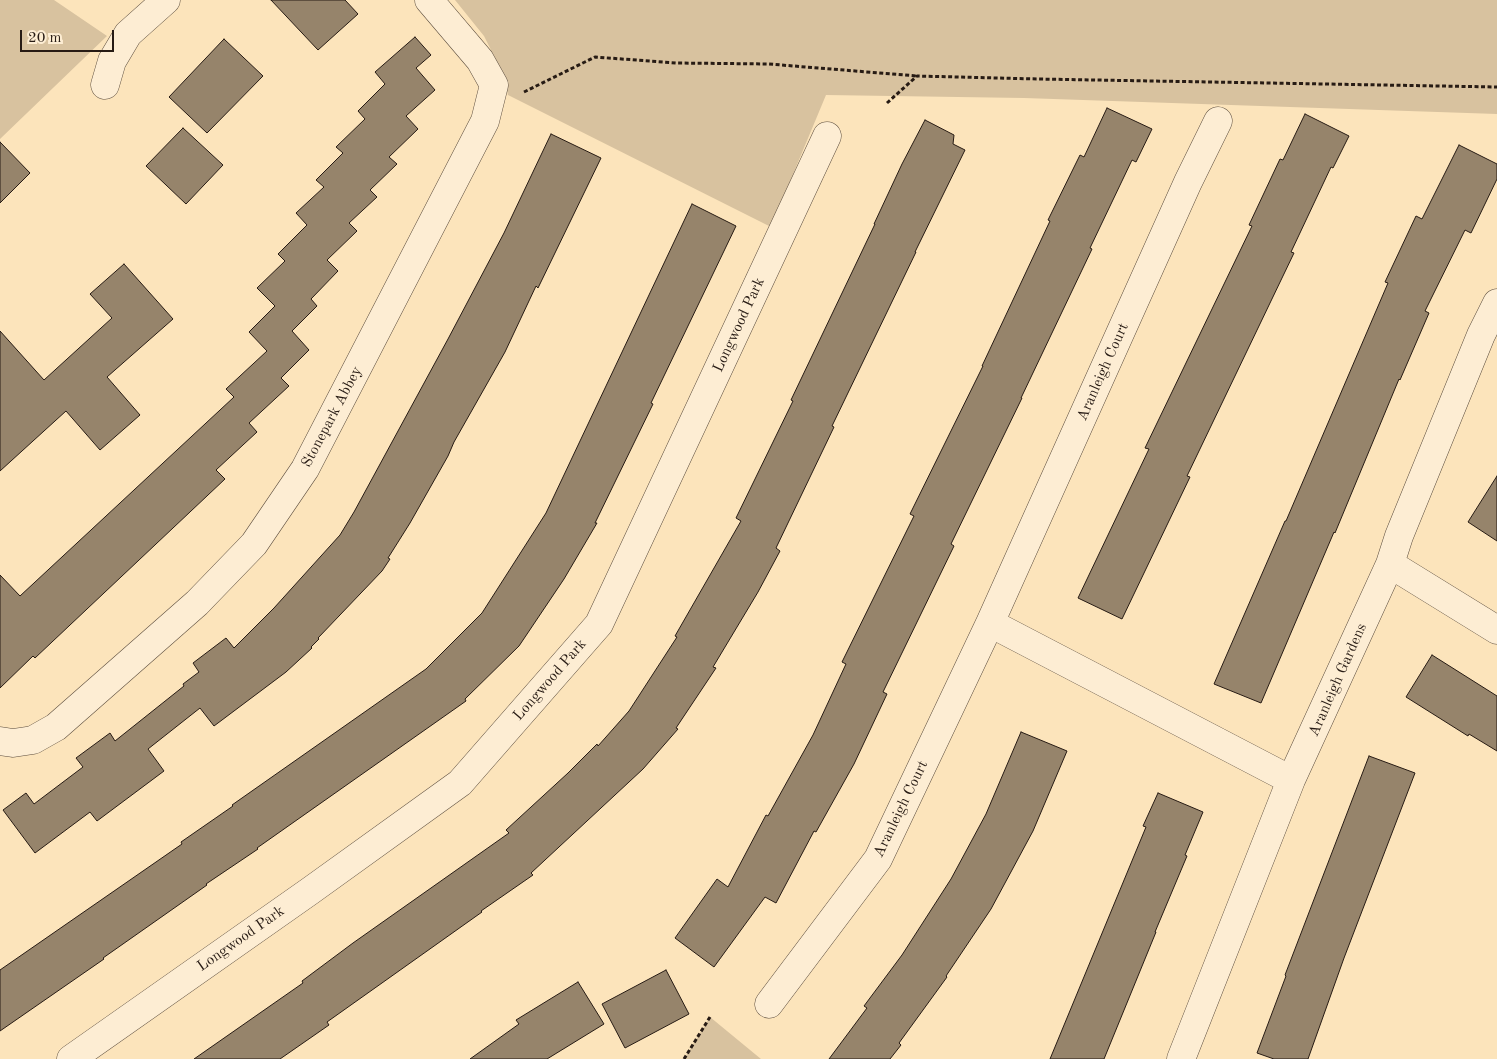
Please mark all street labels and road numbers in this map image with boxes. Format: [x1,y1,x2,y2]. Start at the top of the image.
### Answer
street label: Longwood Park [709,275,769,375]
street label: Aranleigh Court [1073,320,1133,424]
street label: Stonepark Abbey [298,363,366,471]
street label: Aranleigh Gardens [1305,620,1371,740]
street label: Longwood Park [510,635,590,725]
street label: Aranleigh Court [870,758,932,860]
street label: Longwood Park [194,902,288,976]

